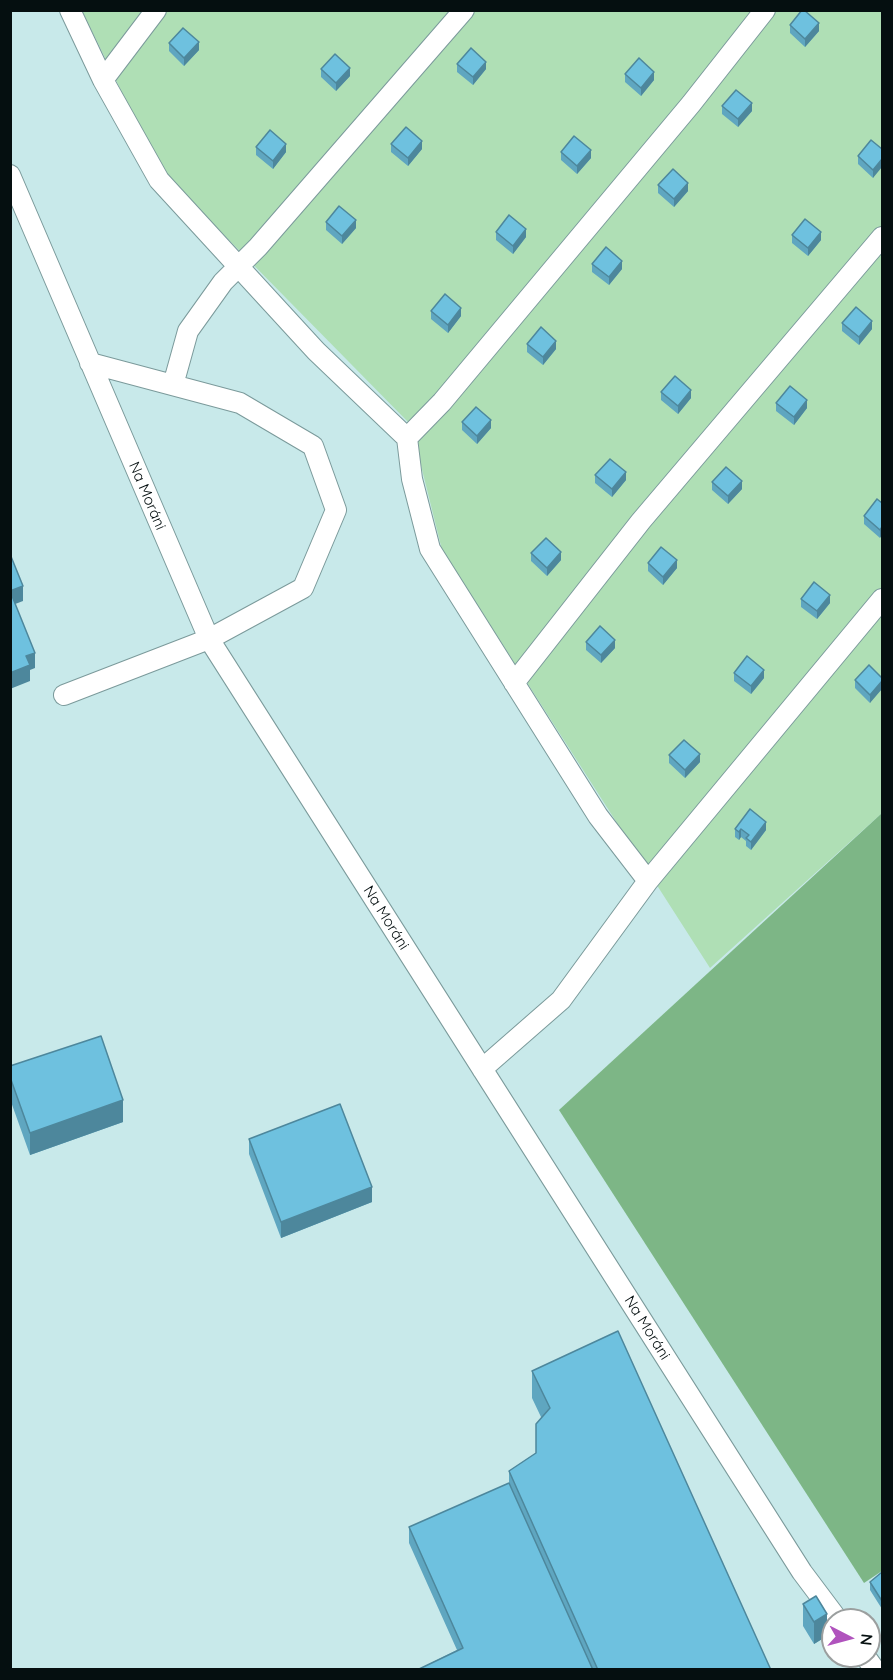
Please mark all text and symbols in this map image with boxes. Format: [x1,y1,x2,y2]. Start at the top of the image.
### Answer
street label: Na Moráni [125,459,169,533]
street label: Na Moráni [359,883,413,953]
street label: Na Moráni [620,1293,674,1363]
north arrow [821,1608,881,1668]
text: N [856,1633,877,1647]

